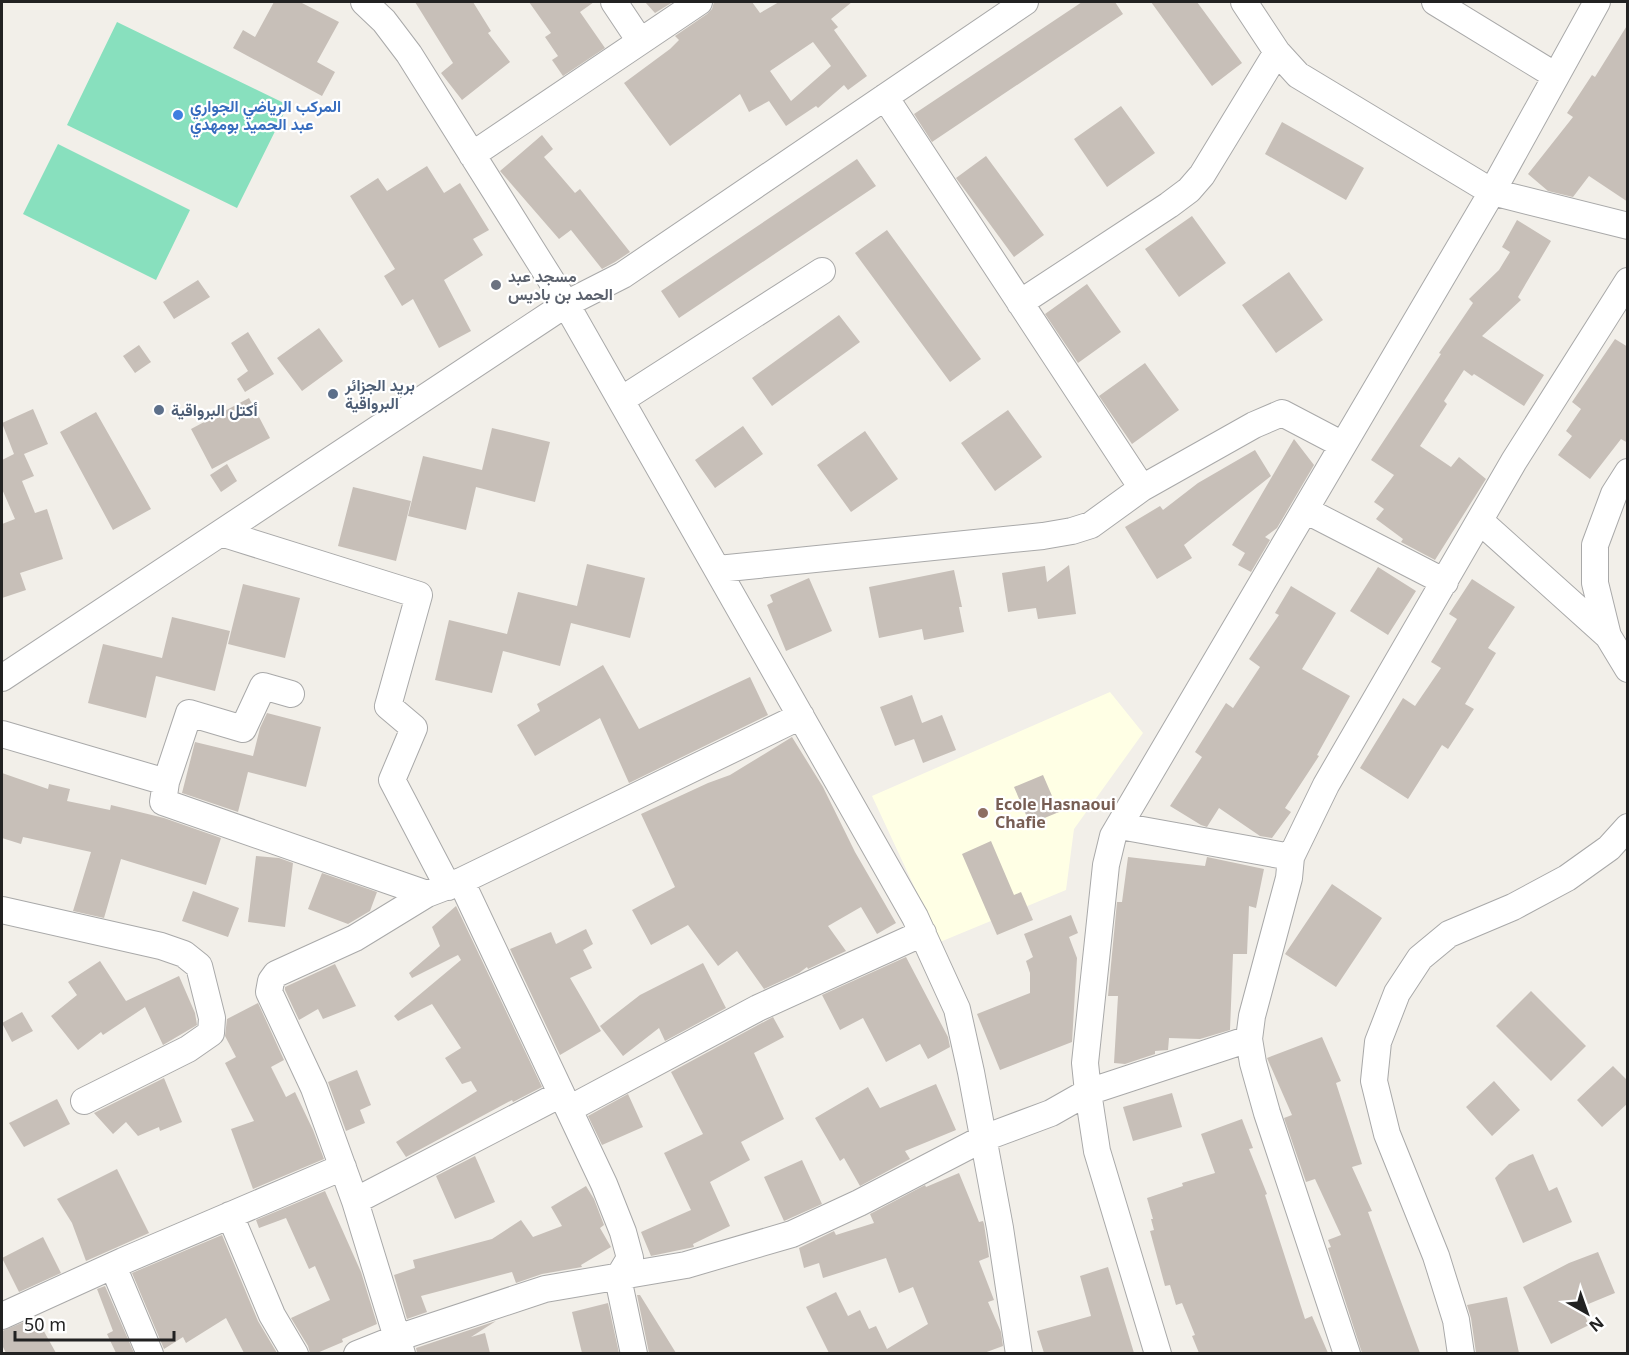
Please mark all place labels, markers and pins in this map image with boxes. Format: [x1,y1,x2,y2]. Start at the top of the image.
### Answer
place label: المركب الرياضي الجواري عبد الحميد بومهدي [190,95,341,138]
marker: المركب الرياضي الجواري عبد الحميد بومهدي [171,108,185,122]
place label: مسجد عبد الحمد بن باديس [508,265,613,305]
marker: مسجد عبد الحمد بن باديس [489,278,503,292]
place label: بريد الجزائر البرواقية [344,374,415,414]
marker: بريد الجزائر البرواقية [326,387,340,401]
place label: أكتل البرواقية [171,399,258,421]
marker: أكتل البرواقية [152,403,166,417]
place label: Ecole Hasnaoui Chafie [995,793,1116,833]
marker: Ecole Hasnaoui Chafie [976,806,990,820]

